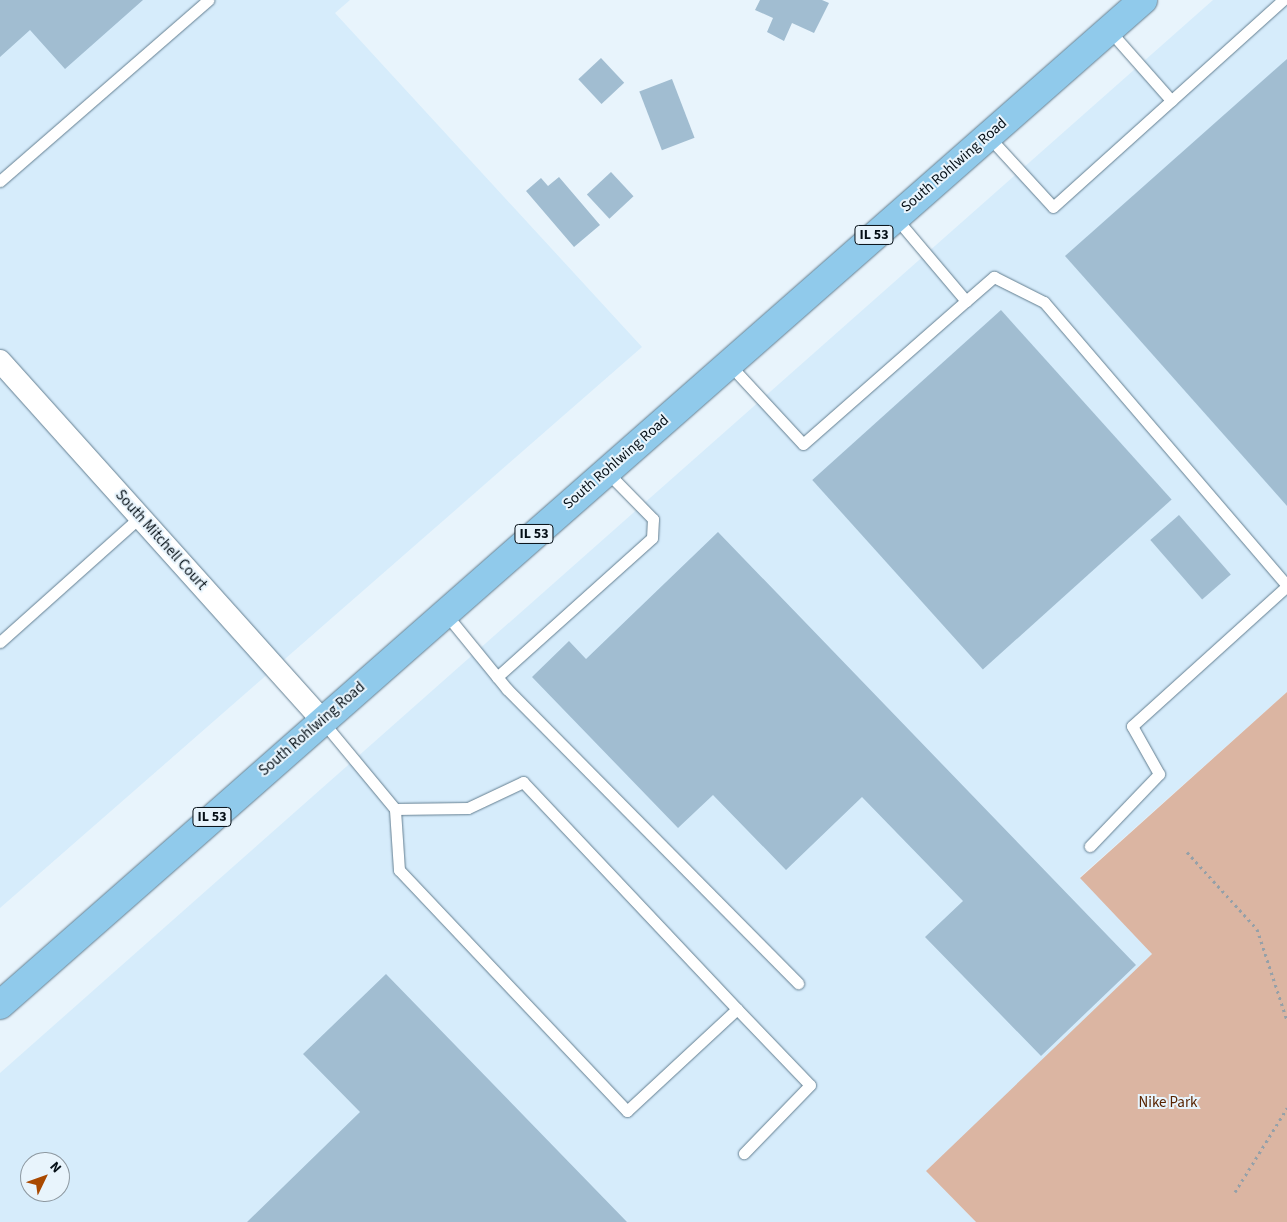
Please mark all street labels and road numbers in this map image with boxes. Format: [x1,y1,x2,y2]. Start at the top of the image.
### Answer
street label: South Rohlwing Road [897,114,1011,216]
road number: IL 53 [854,224,894,246]
street label: South Rohlwing Road [559,411,673,513]
street label: South Mitchell Court [111,486,211,594]
road number: IL 53 [514,522,554,546]
street label: South Rohlwing Road [255,678,369,780]
road number: IL 53 [192,806,232,829]

